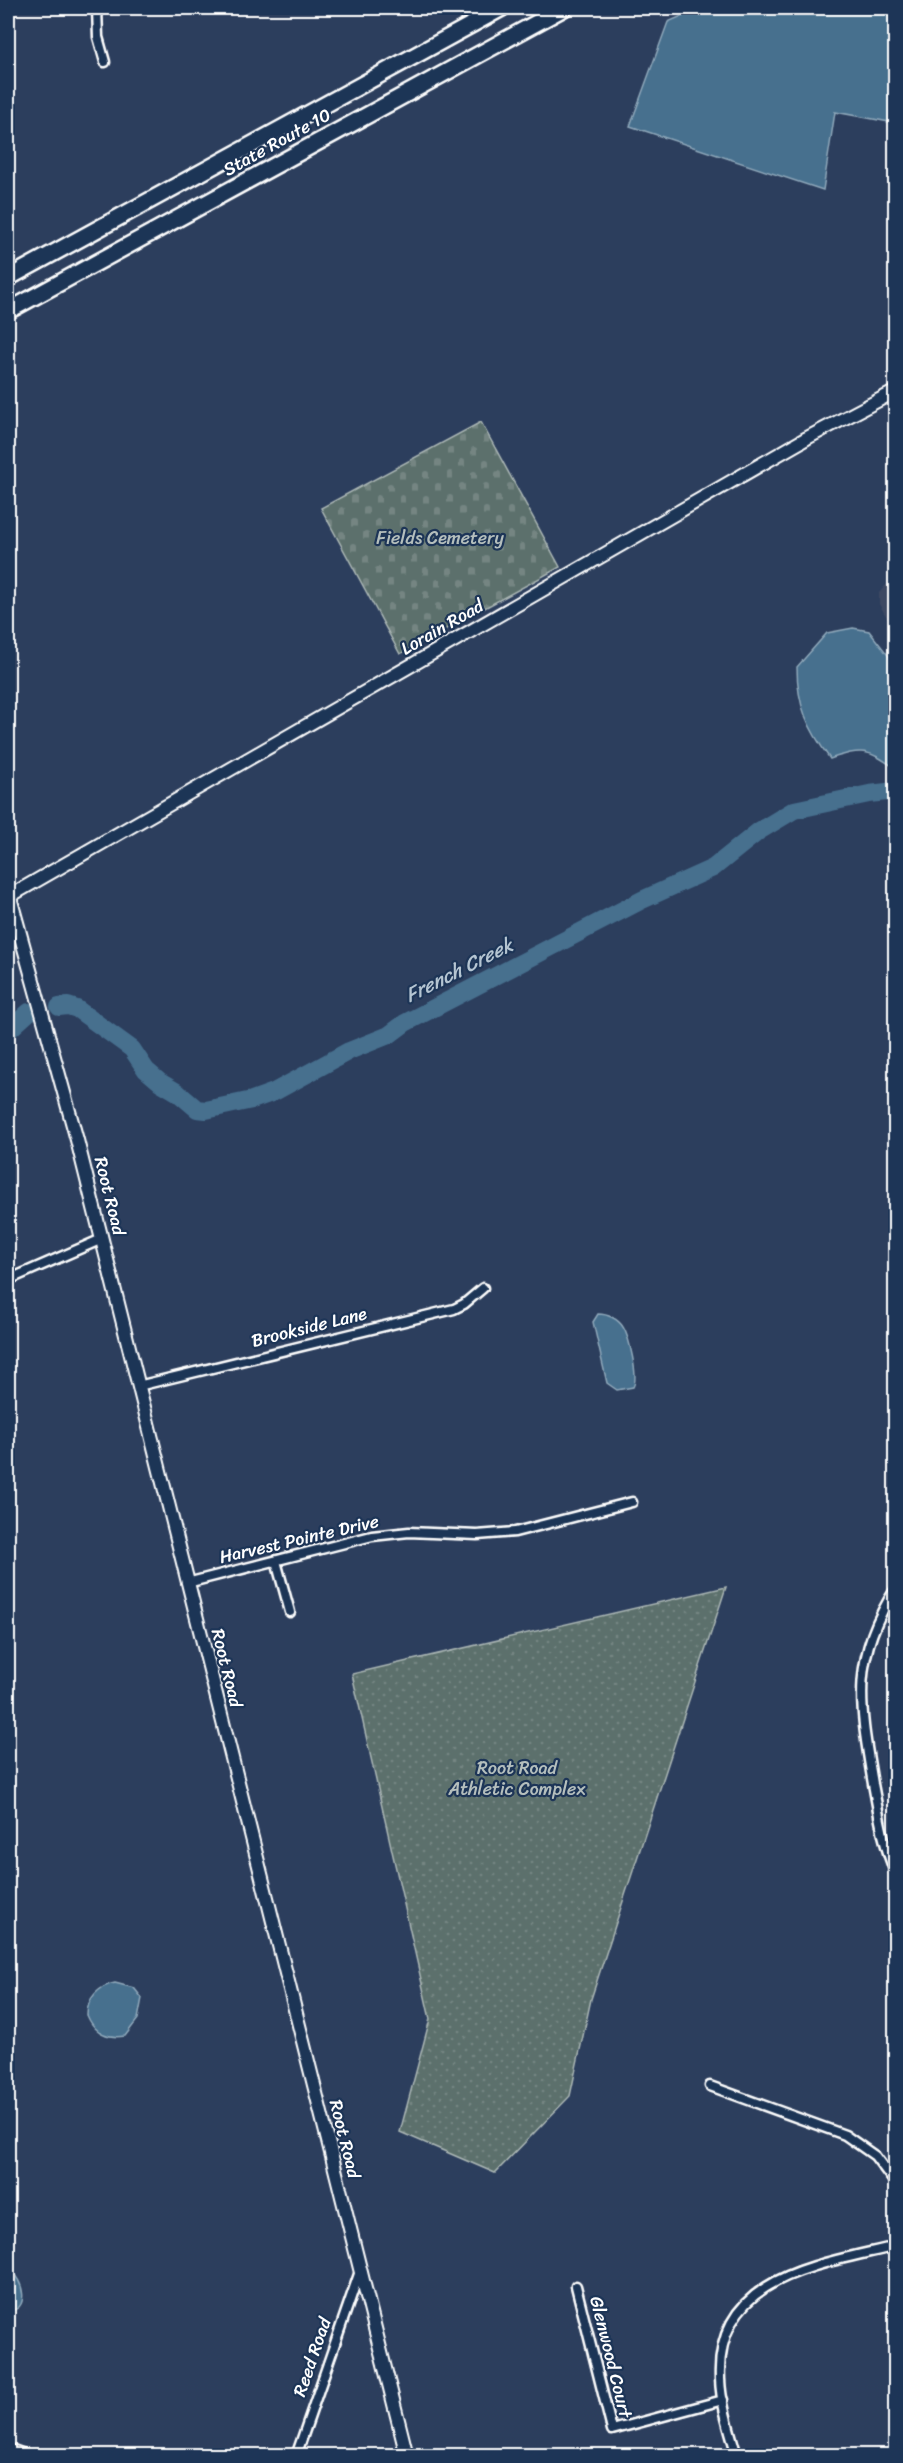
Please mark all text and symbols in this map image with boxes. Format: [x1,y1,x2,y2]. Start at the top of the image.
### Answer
street label: State Route 10 [217,99,337,185]
park label: Fields Cemetery [376,522,504,554]
street label: Lorain Road [394,589,491,664]
water label: French Creek [399,927,521,1012]
street label: Root Road [85,1153,136,1240]
street label: Brookside Lane [248,1297,370,1357]
street label: Harvest Pointe Drive [216,1505,382,1573]
street label: Root Road [202,1625,253,1712]
park label: Root Road Athletic Complex [447,1752,586,1805]
street label: Root Road [320,2096,371,2183]
street label: Glenwood Court [580,2293,642,2422]
street label: Reed Road [284,2312,341,2401]

